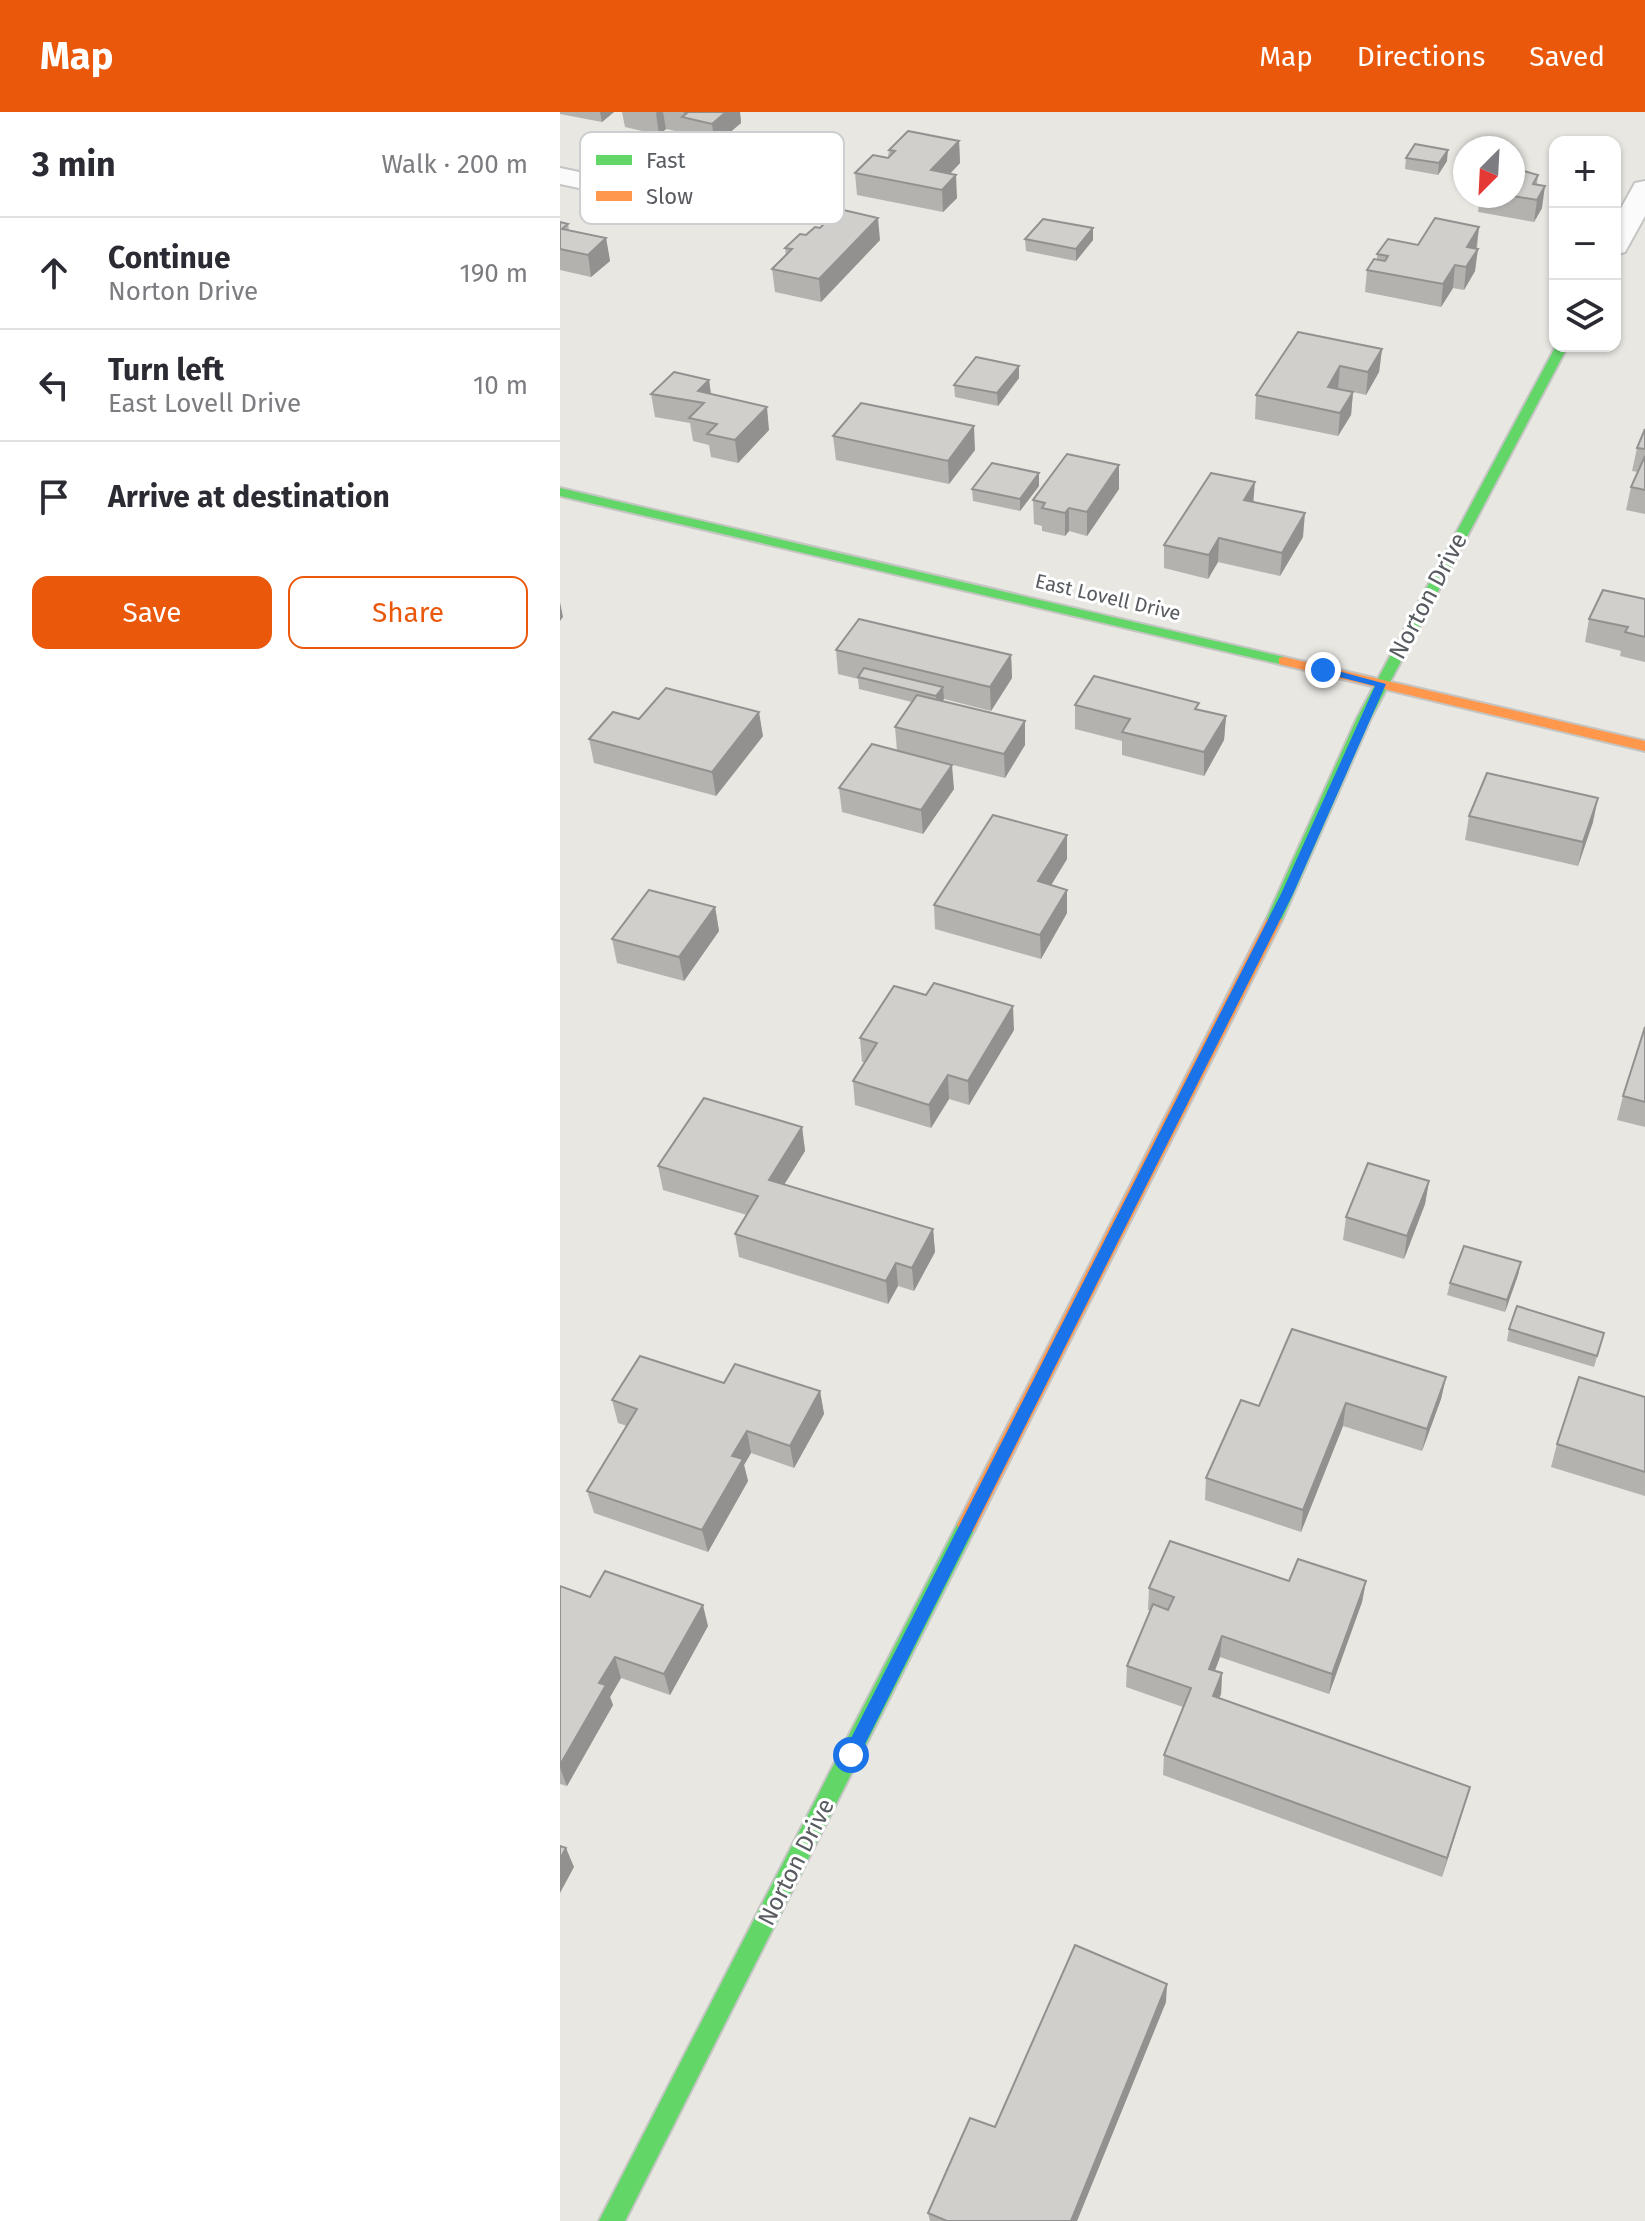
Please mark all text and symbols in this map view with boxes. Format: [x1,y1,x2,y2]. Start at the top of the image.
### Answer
text: Map [40,33,113,79]
text: Map [1259,40,1313,73]
text: Directions [1357,40,1485,73]
text: Saved [1529,40,1605,73]
legend [580,132,844,224]
north arrow [1453,136,1525,208]
map controls [1549,136,1621,352]
button: + [1549,136,1621,208]
text: 3 min [32,144,116,185]
text: Fast [646,147,686,174]
text: Walk · 200 m [381,149,528,180]
text: Slow [646,183,693,210]
button: − [1549,208,1621,280]
text: Continue [108,240,231,276]
icon: ahead [32,251,76,295]
text: 190 m [459,258,528,289]
text: Norton Drive [108,276,258,307]
button: layers [1549,280,1621,352]
text: Turn left [108,352,224,388]
icon: left [32,363,76,407]
text: 10 m [473,370,528,401]
text: East Lovell Drive [108,388,301,419]
icon: arrive [32,475,76,519]
text: Arrive at destination [108,479,390,515]
street label: Norton Drive [1383,528,1473,664]
street label: East Lovell Drive [1033,569,1183,625]
button: Save [32,576,272,649]
button: Share [288,576,528,649]
route end [1305,652,1341,688]
route start [833,1737,869,1773]
street label: Norton Drive [752,1794,840,1930]

